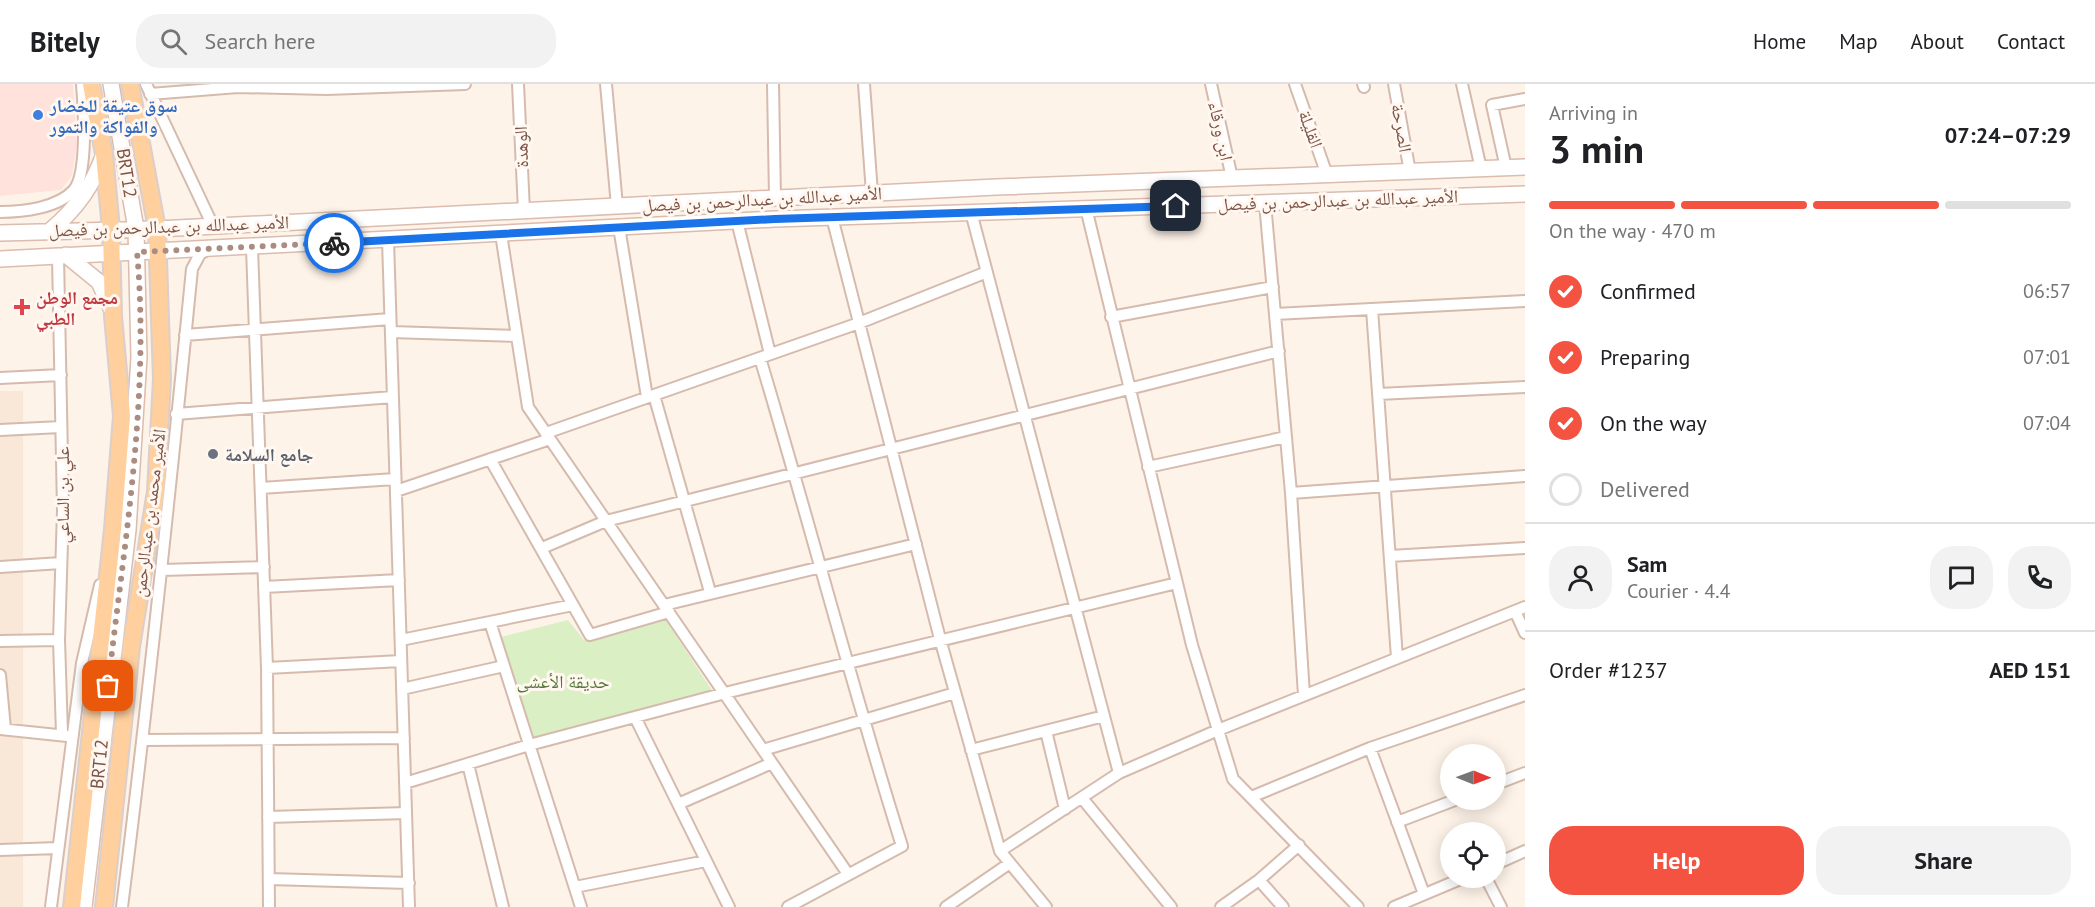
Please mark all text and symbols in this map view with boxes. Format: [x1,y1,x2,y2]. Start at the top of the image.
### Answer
search box [136,14,556,68]
text: Bitely [30,23,100,60]
icon: search [157,25,190,58]
text: Search here [205,27,316,55]
text: Home [1753,28,1806,55]
text: Map [1839,28,1878,55]
text: About [1911,28,1964,55]
text: Contact [1997,28,2065,55]
place label: سوق عتيقة للخضار والفواكة والتمور [49,94,178,138]
street label: ابن ورقاء [1204,99,1238,163]
text: Arriving in [1549,100,1638,126]
street label: الصرحة [1386,102,1418,154]
street label: القليلة [1294,107,1328,151]
marker: سوق عتيقة للخضار والفواكة والتمور [31,108,45,122]
text: 07:24–07:29 [1945,121,2071,149]
text: 3 min [1549,123,1644,174]
street label: الوهدة [509,126,533,168]
street label: BRT12 [112,147,142,199]
pin [1150,180,1201,231]
street label: الأمير عبدالله بن عبدالرحمن بن فيصل [641,181,883,217]
street label: الأمير عبدالله بن عبدالرحمن بن فيصل [1217,184,1459,216]
icon: home [1159,189,1192,222]
street label: الأمير عبدالله بن عبدالرحمن بن فيصل [48,210,290,242]
courier [304,213,364,273]
text: On the way · 470 m [1549,218,1716,244]
icon: bike [318,227,351,260]
icon: check [1549,275,1582,308]
text: Confirmed [1600,277,1696,305]
text: 06:57 [2023,278,2071,304]
place label: مجمع الوطن الطبي [36,286,118,333]
marker: مجمع الوطن الطبي [13,298,31,316]
icon: check [1549,341,1582,374]
text: Preparing [1600,343,1690,371]
text: 07:01 [2023,344,2071,370]
icon: check [1549,407,1582,440]
text: On the way [1600,409,1707,437]
text: 07:04 [2023,410,2071,436]
street label: الأمير محمد بن عبدالرحمن [127,428,171,598]
place label: جامع السلامة [225,443,314,467]
street label: علي بن الساعي [51,446,77,544]
marker: جامع السلامة [206,447,220,461]
text: Delivered [1600,475,1690,503]
button: person [1549,546,1612,609]
button: chat [1930,546,1993,609]
button: phone [2008,546,2071,609]
text: Sam [1627,550,1667,578]
text: Courier · 4.4 [1627,578,1730,604]
text: Order #1237 [1549,656,1668,684]
text: AED 151 [1989,656,2071,684]
pin [82,660,133,711]
icon: bag [91,669,124,702]
park label: حديقة الأعشى [516,670,610,693]
street label: BRT12 [85,738,113,790]
north arrow [1440,744,1506,810]
map controls [1440,744,1506,888]
button: locate [1440,822,1506,888]
button: Help [1549,826,1804,895]
button: Share [1816,826,2071,895]

